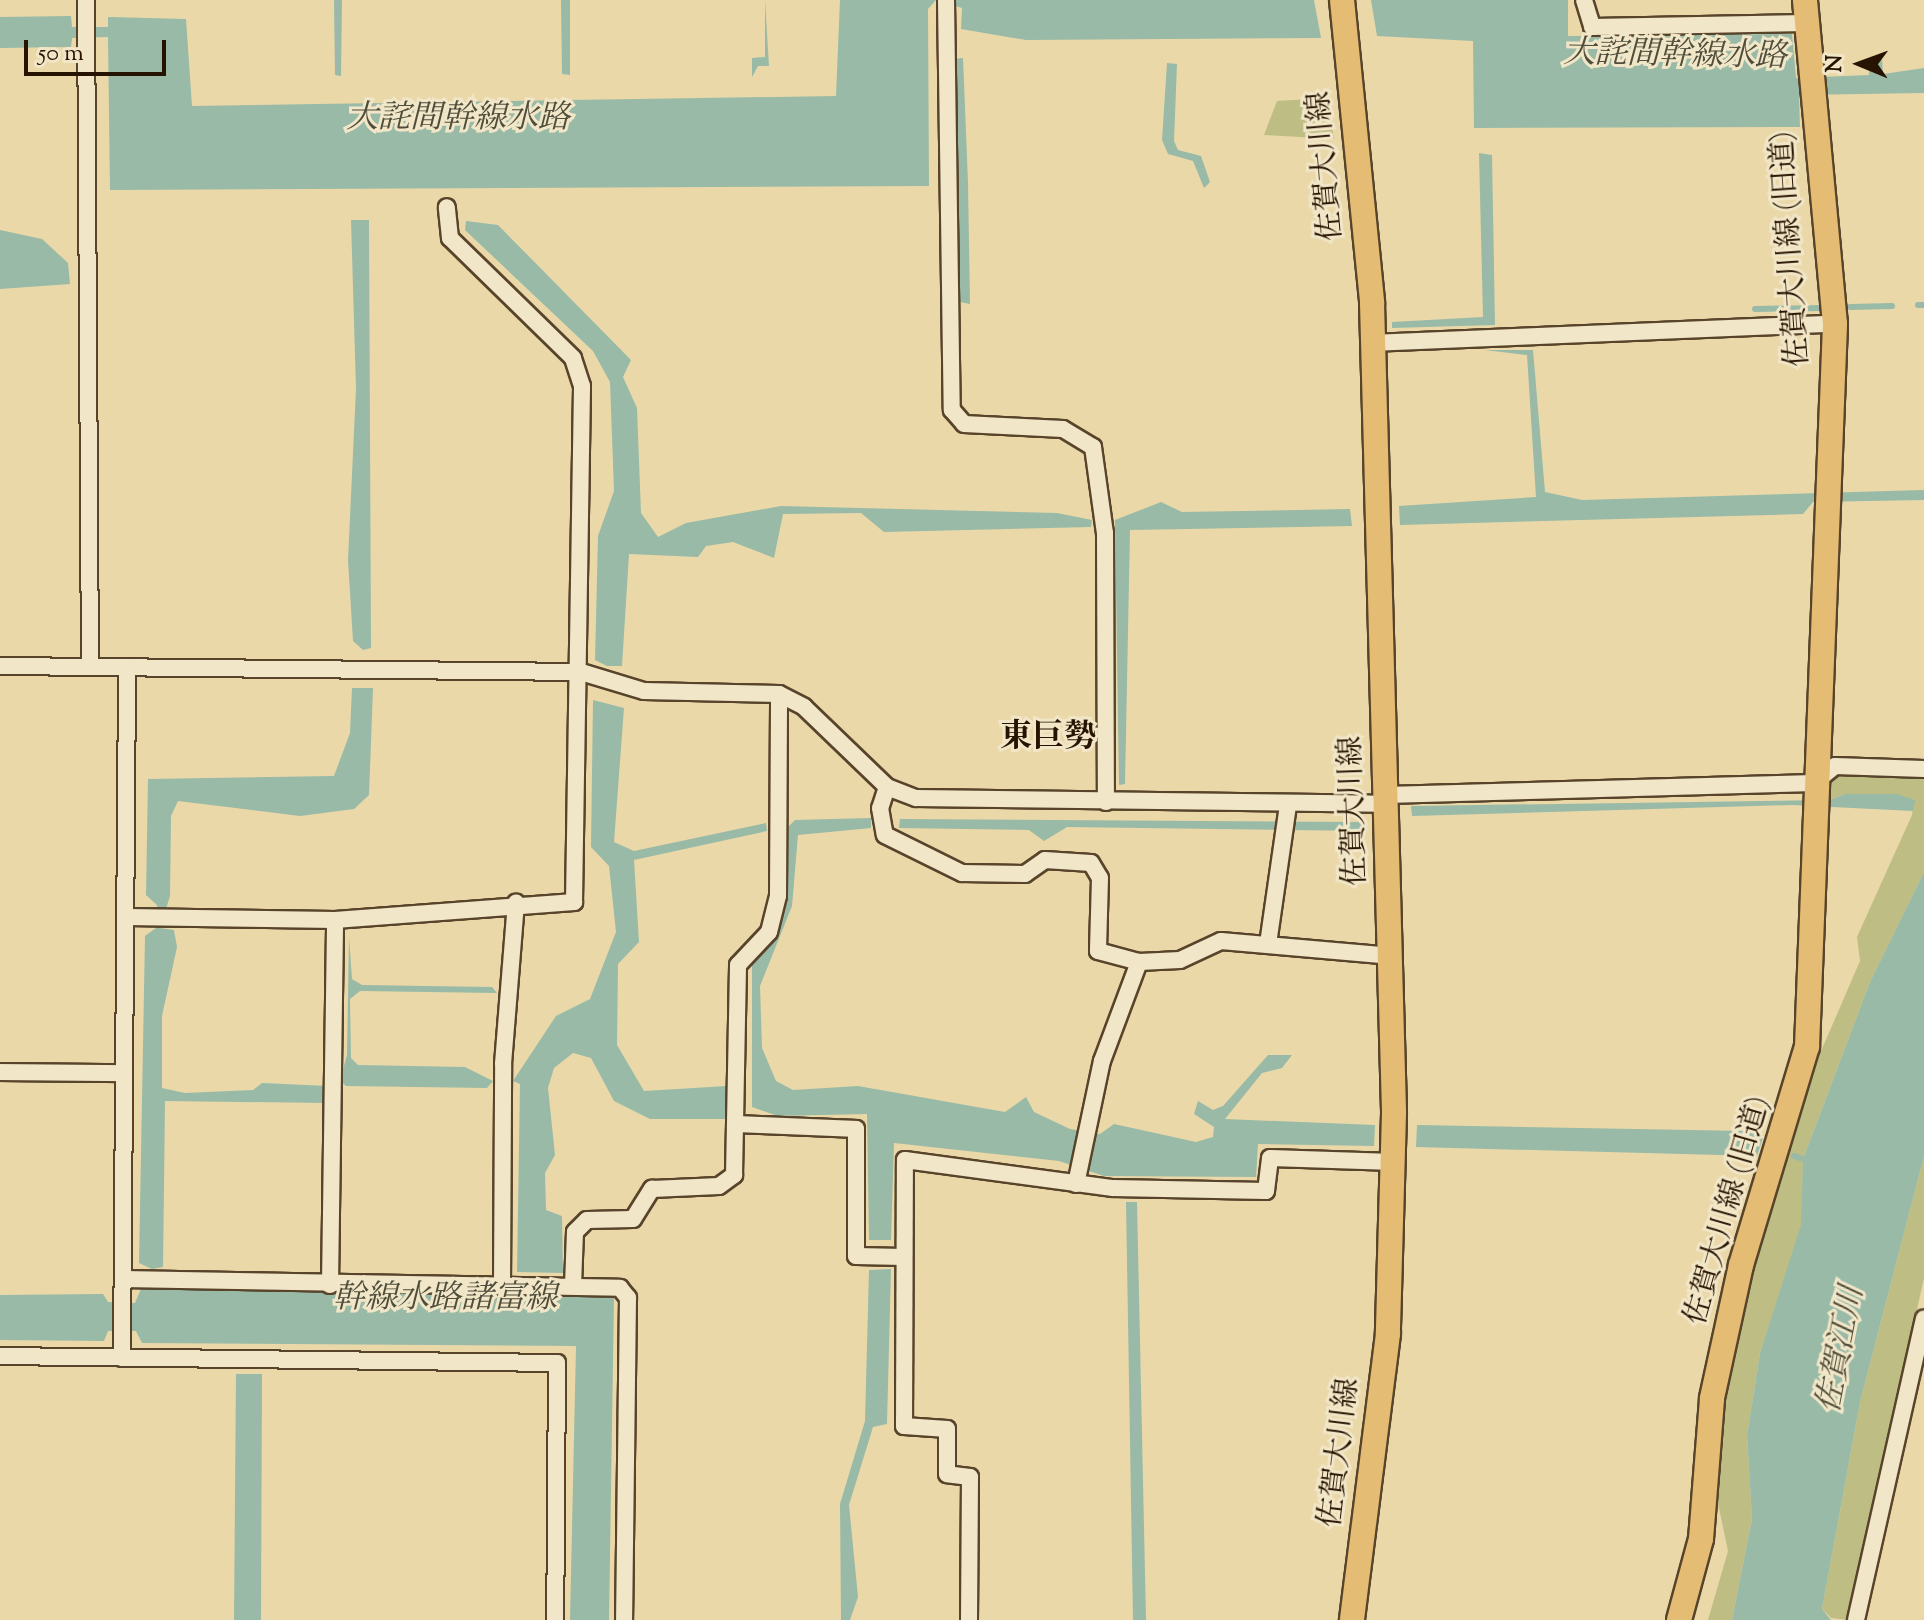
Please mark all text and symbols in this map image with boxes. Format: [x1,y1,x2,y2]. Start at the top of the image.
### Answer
scale bar [28,24,170,74]
north arrow [1820,24,1900,104]
water label: 大詫間幹線水路 [1563,35,1787,77]
text: 50 m [38,37,84,71]
text: N [1820,55,1852,73]
street label: 佐賀大川線 [1303,90,1351,242]
water label: 大詫間幹線水路 [346,100,570,138]
street label: 佐賀大川線 (旧道) [1766,130,1818,368]
district label: 東巨勢 [1000,719,1096,757]
street label: 佐賀大川線 [1334,735,1376,887]
street label: 佐賀大川線 (旧道) [1679,1093,1779,1329]
water label: 幹線水路諸富線 [333,1280,557,1318]
water label: 佐賀江川 [1811,1284,1873,1416]
street label: 佐賀大川線 [1314,1376,1368,1530]

